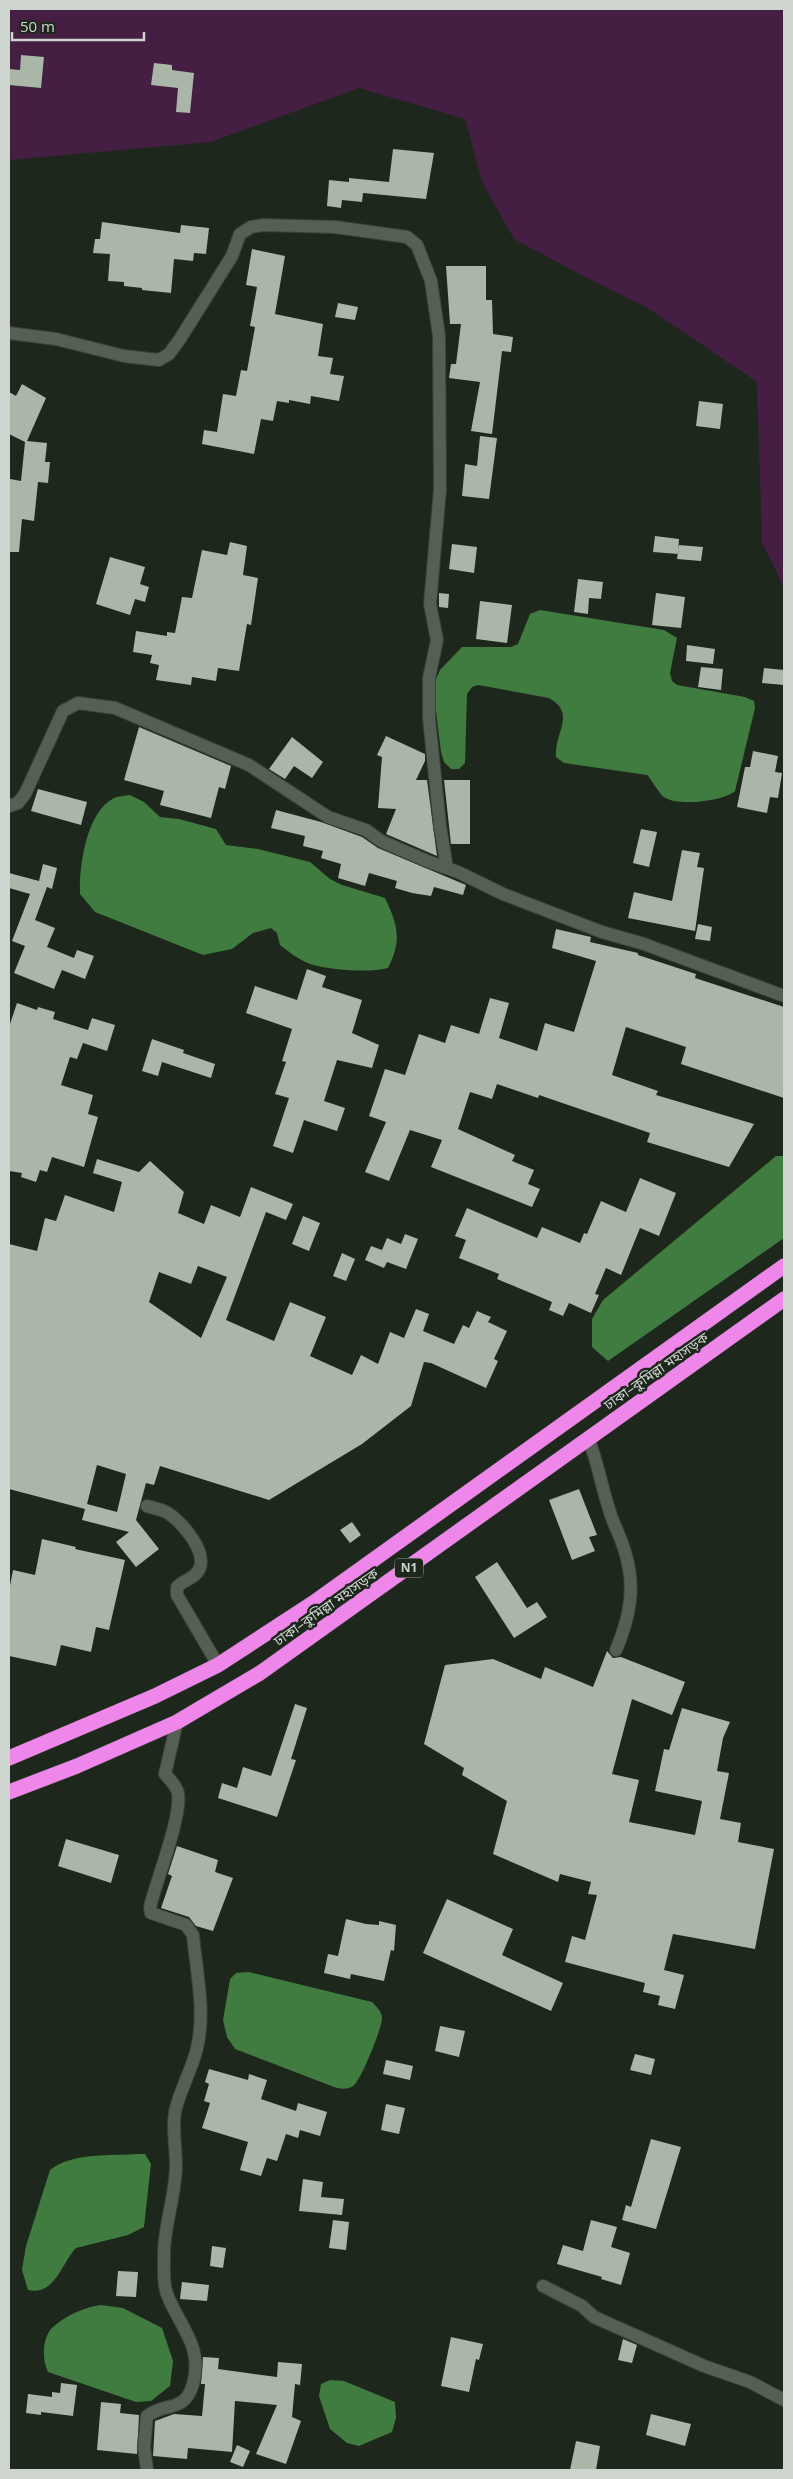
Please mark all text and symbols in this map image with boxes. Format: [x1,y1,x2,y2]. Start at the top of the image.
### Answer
scale bar [12,10,145,42]
text: 50 m [20,16,55,36]
street label: ঢাকা–কুমিল্লা মহাসড়ক [599,1327,712,1414]
road number: N1 [395,1559,423,1578]
street label: ঢাকা–কুমিল্লা মহাসড়ক [269,1563,382,1650]

